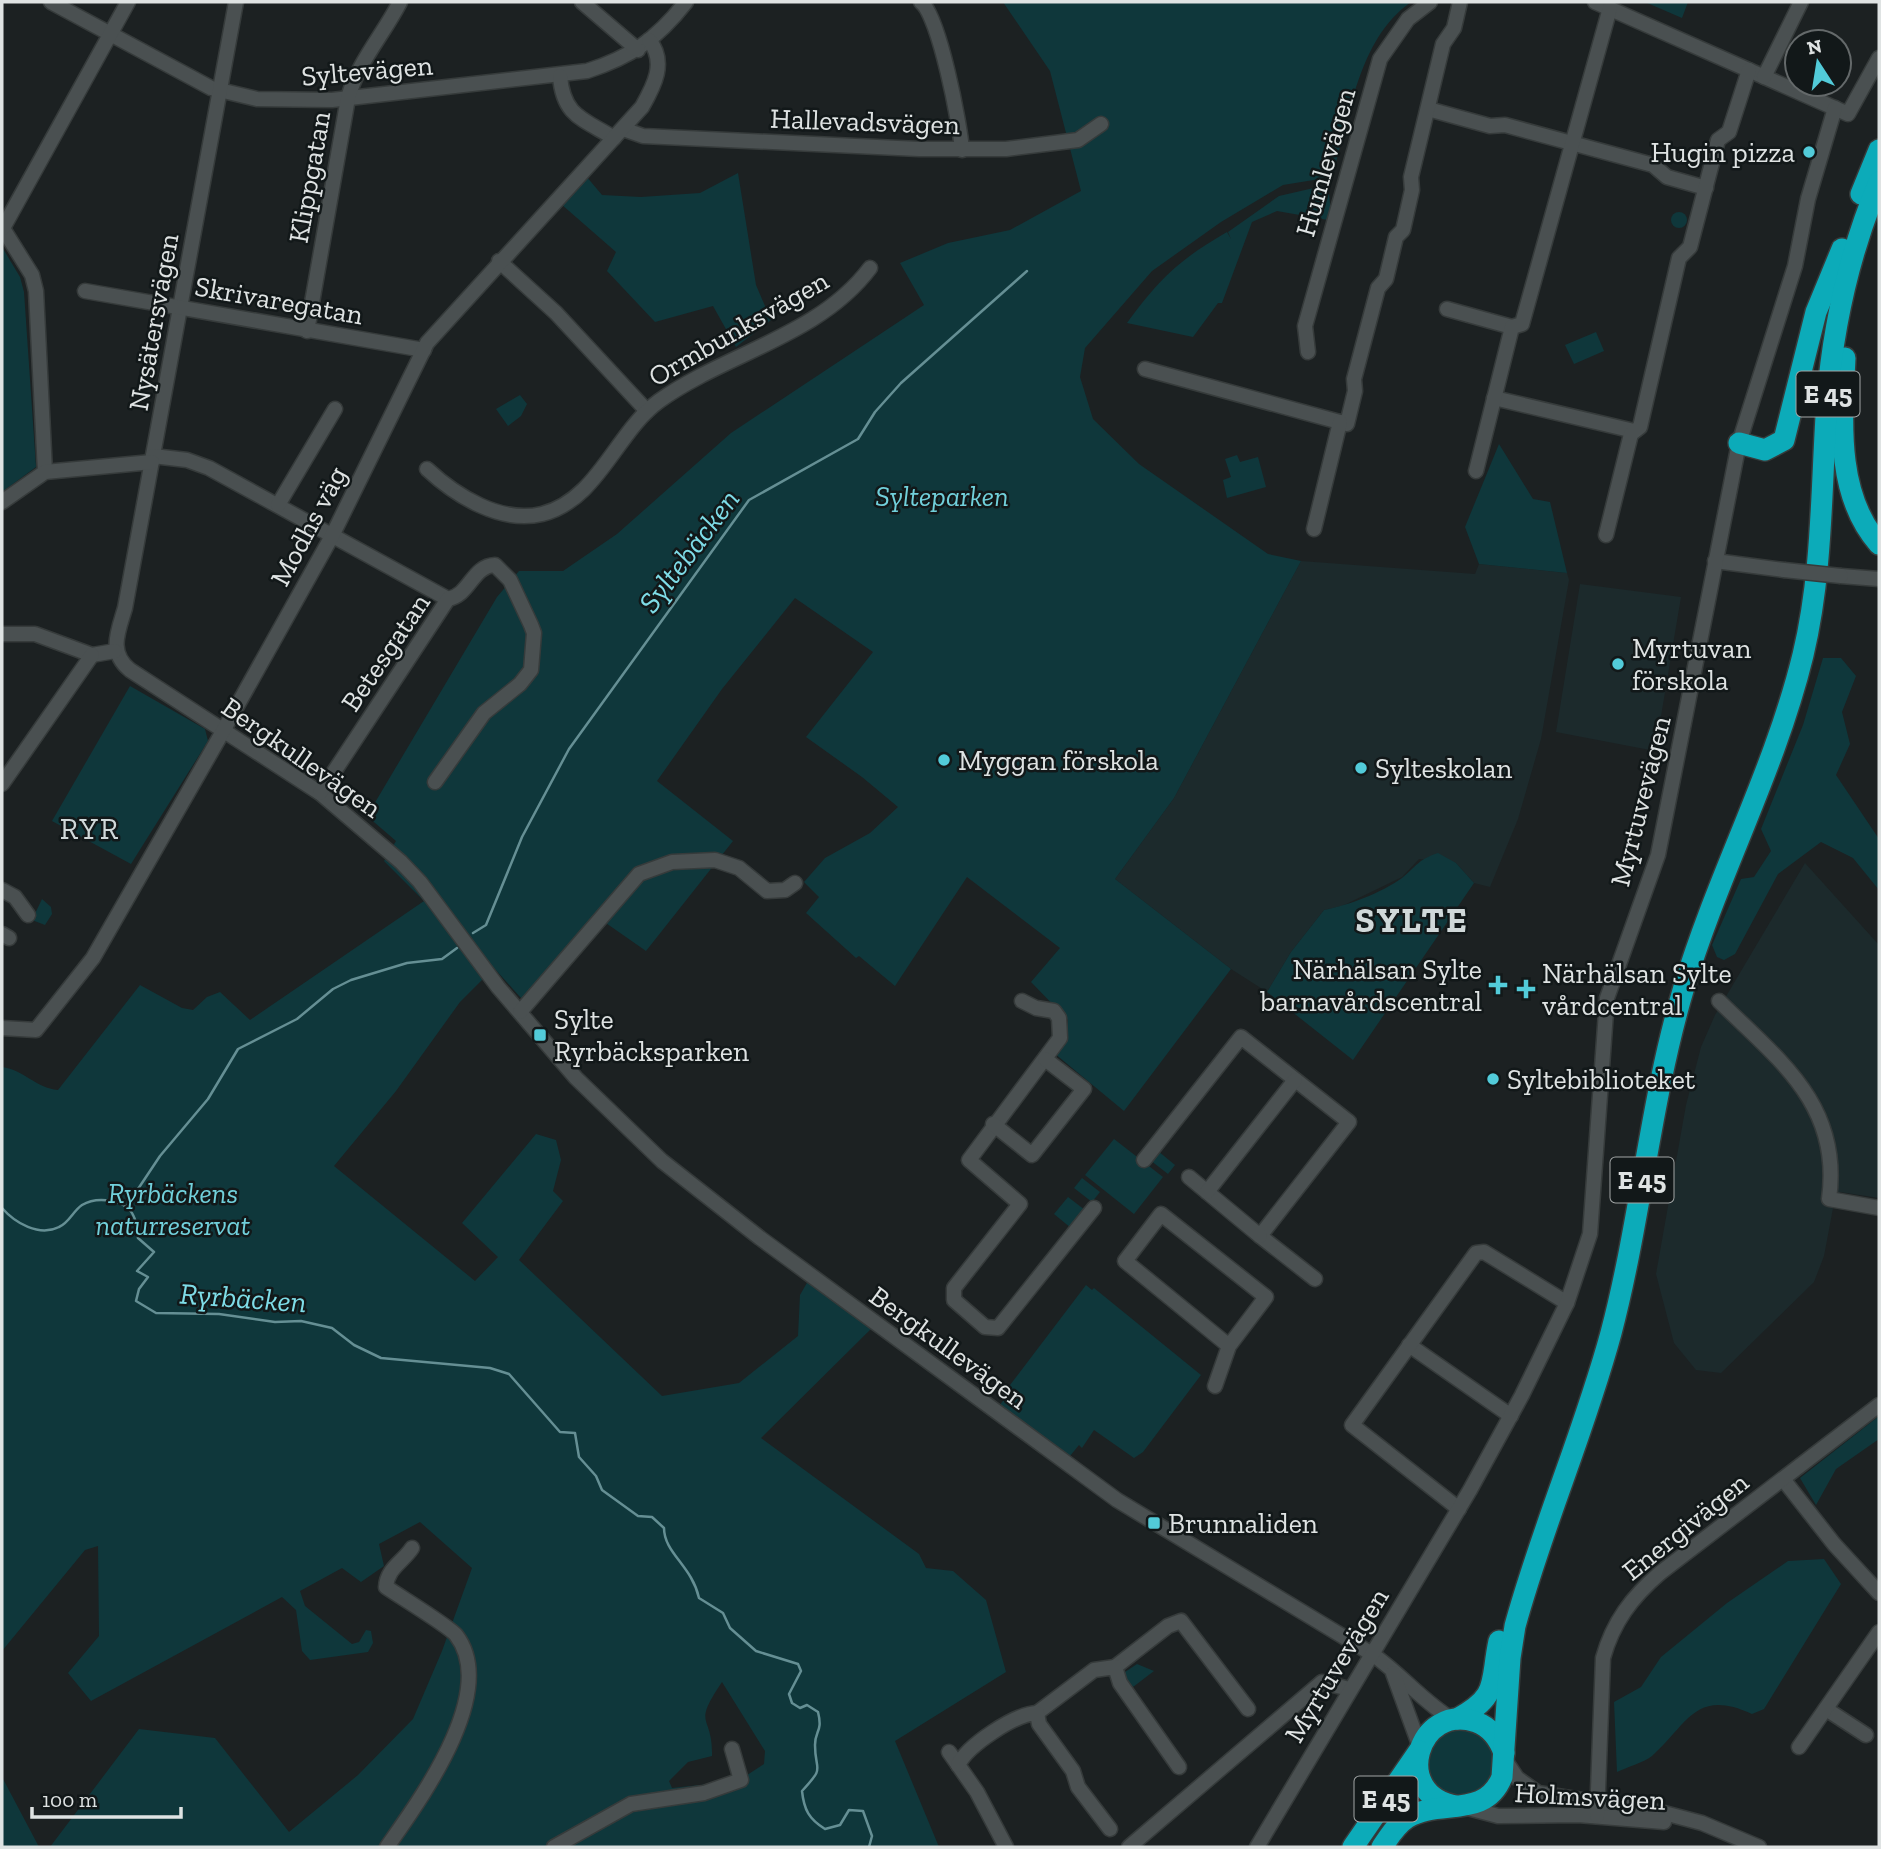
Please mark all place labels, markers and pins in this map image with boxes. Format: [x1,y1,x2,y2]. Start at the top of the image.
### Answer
place label: Hugin pizza [1650,136,1795,169]
marker: Hugin pizza [1801,144,1817,160]
place label: Myrtuvan förskola [1632,632,1751,697]
marker: Myrtuvan förskola [1610,656,1626,672]
place label: Myggan förskola [958,744,1159,777]
marker: Myggan förskola [936,752,952,768]
place label: Sylteskolan [1375,752,1512,785]
marker: Sylteskolan [1353,760,1369,776]
place label: Närhälsan Sylte barnavårdscentral [1259,953,1482,1018]
place label: Närhälsan Sylte vårdcentral [1542,957,1732,1022]
marker: Närhälsan Sylte barnavårdscentral [1488,975,1508,995]
marker: Närhälsan Sylte vårdcentral [1516,979,1536,999]
place label: Sylte Ryrbäcksparken [554,1003,749,1068]
marker: Sylte Ryrbäcksparken [532,1027,548,1043]
place label: Syltebiblioteket [1507,1063,1696,1096]
marker: Syltebiblioteket [1485,1071,1501,1087]
place label: Brunnaliden [1168,1507,1318,1540]
marker: Brunnaliden [1146,1515,1162,1531]

